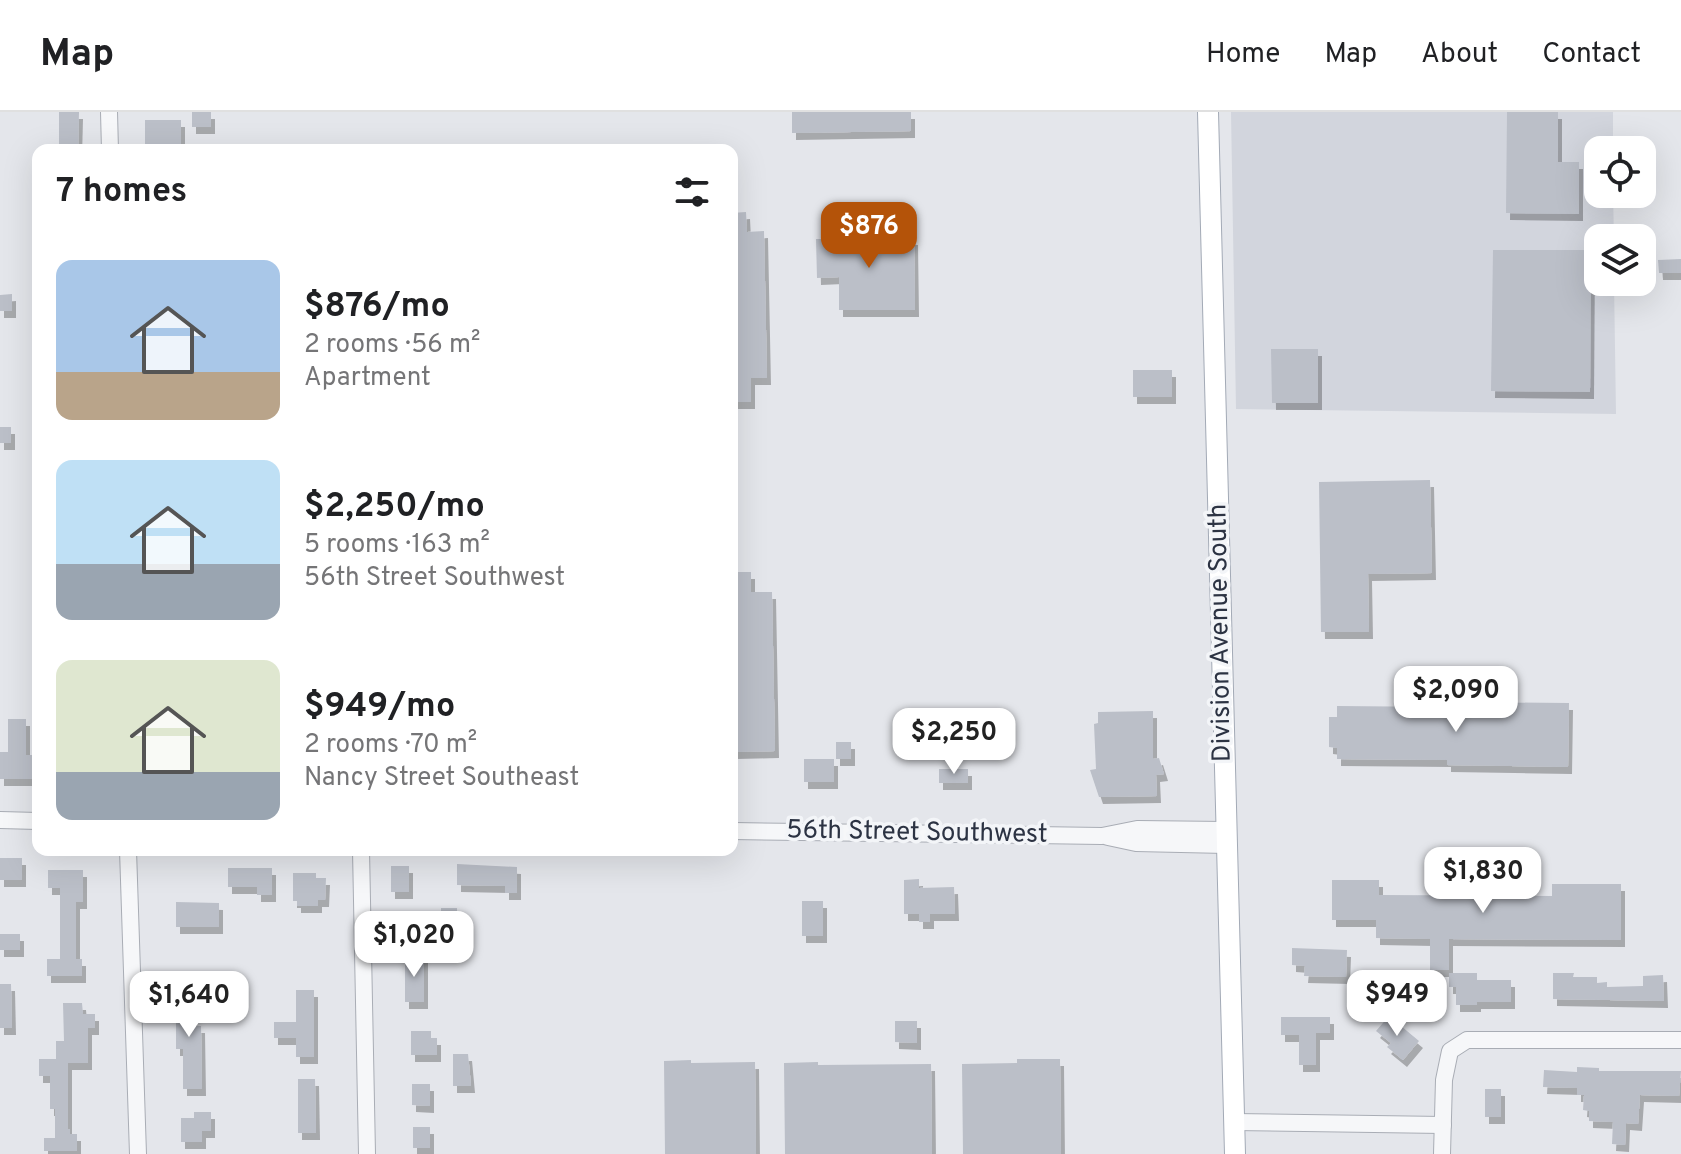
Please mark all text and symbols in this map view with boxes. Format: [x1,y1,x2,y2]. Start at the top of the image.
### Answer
text: Map [40,31,114,80]
text: Home [1206,37,1280,73]
text: Map [1324,37,1377,73]
text: About [1421,37,1498,73]
text: Contact [1542,37,1641,73]
map controls [1584,136,1656,296]
button: locate [1584,136,1656,208]
icon: filters [670,170,714,214]
text: 7 homes [56,171,187,214]
pin: $876 [822,202,916,270]
text: $876 [839,211,899,244]
button: layers [1584,224,1656,296]
text: $876/mo [304,286,450,329]
icon: home [120,292,216,388]
text: 2 rooms · 56 m² [304,329,480,362]
text: Apartment [304,362,431,395]
text: $2,250/mo [304,486,485,529]
icon: home [120,492,216,588]
street label: Division Avenue South [1202,504,1240,762]
text: 5 rooms · 163 m² [304,529,490,562]
text: 56th Street Southwest [304,562,565,595]
pin: $2,090 [1391,666,1521,734]
text: $2,090 [1412,675,1500,708]
text: $949/mo [304,686,455,729]
icon: home [120,692,216,788]
pin: $2,250 [889,708,1019,776]
text: $2,250 [911,717,997,750]
text: 2 rooms · 70 m² [304,729,477,762]
text: Nancy Street Southeast [304,762,579,795]
street label: 56th Street Southwest [786,814,1048,852]
pin: $1,830 [1418,847,1548,915]
text: $1,830 [1442,856,1524,889]
pin: $1,020 [349,911,479,979]
text: $1,020 [373,920,455,953]
pin: $949 [1350,970,1444,1038]
pin: $1,640 [124,971,254,1039]
text: $949 [1365,979,1429,1012]
text: $1,640 [148,980,230,1013]

